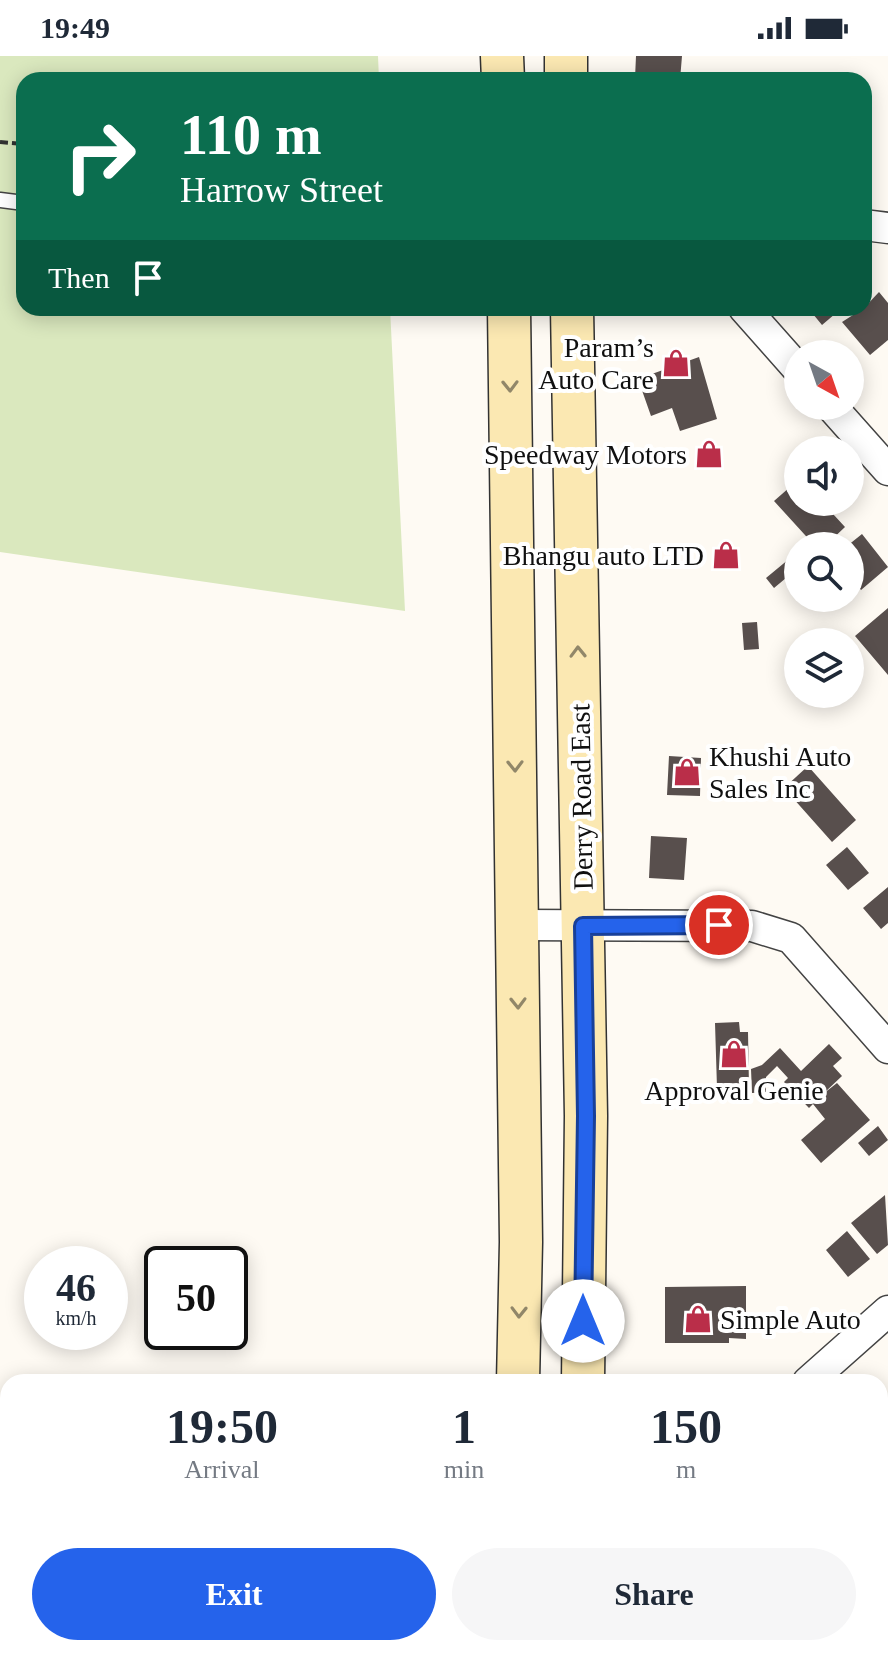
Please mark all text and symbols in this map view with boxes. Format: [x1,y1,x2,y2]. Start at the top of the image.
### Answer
text: 19:49 [40,11,110,44]
icon: right [48,104,152,208]
text: 110 m [180,104,322,166]
text: Harrow Street [180,170,383,210]
icon: arrive [126,256,170,300]
text: Then [48,261,110,294]
place label: Param’s Auto Care [538,332,654,395]
north arrow [784,340,864,420]
map controls [784,340,864,708]
shop icon: Param’s Auto Care [661,348,691,378]
one-way arrow [501,380,519,393]
button: sound [784,436,864,516]
place label: Speedway Motors [484,439,687,470]
shop icon: Speedway Motors [694,439,724,469]
button: search [784,532,864,612]
place label: Bhangu auto LTD [503,540,704,571]
shop icon: Bhangu auto LTD [711,540,741,570]
button: layers [784,628,864,708]
one-way arrow [569,645,587,658]
street label: Derry Road East [564,703,599,891]
place label: Khushi Auto Sales Inc [709,741,851,804]
shop icon: Khushi Auto Sales Inc [672,757,702,787]
one-way arrow [506,760,524,773]
pin [685,891,753,959]
icon: arrive [697,903,741,947]
one-way arrow [510,997,527,1010]
shop icon: Approval Genie [719,1039,749,1069]
place label: Approval Genie [644,1075,824,1106]
speed limit sign: 50 [144,1246,248,1350]
text: 46 [56,1265,96,1310]
position arrow [541,1279,625,1363]
shop icon: Simple Auto [683,1304,713,1334]
place label: Simple Auto [720,1304,861,1335]
one-way arrow [510,1306,528,1319]
text: km/h [55,1307,97,1329]
text: 19:50 [166,1400,278,1453]
text: 1 [452,1400,476,1453]
text: 150 [650,1400,722,1453]
text: Arrival [184,1455,259,1484]
text: min [444,1455,484,1484]
text: m [676,1455,696,1484]
button: Exit [32,1548,436,1640]
button: Share [452,1548,856,1640]

